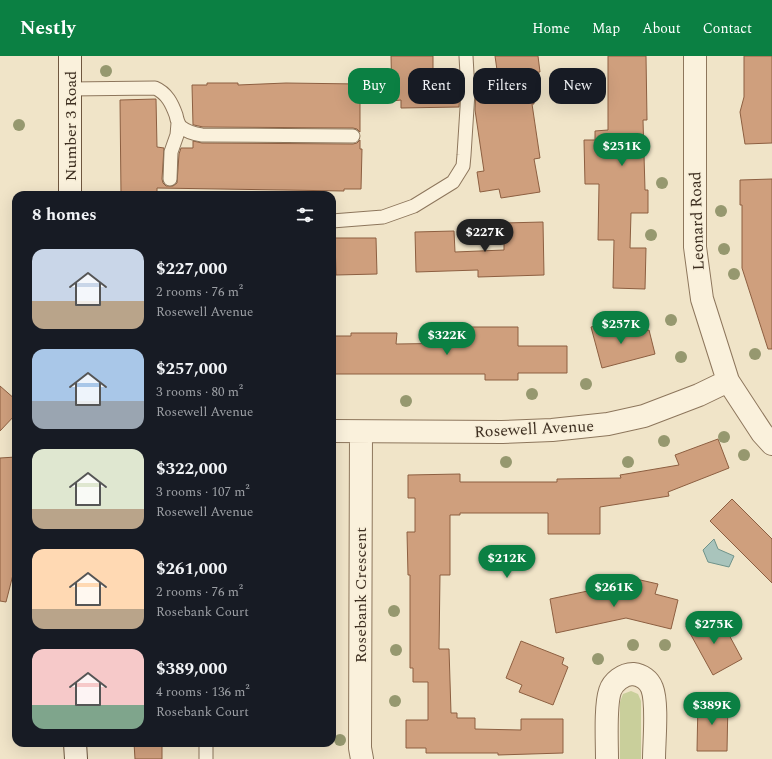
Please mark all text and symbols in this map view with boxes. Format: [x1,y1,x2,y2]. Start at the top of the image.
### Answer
text: Nestly [20,14,76,43]
text: Home [532,18,570,39]
text: Map [592,18,620,39]
text: About [642,18,681,39]
text: Contact [703,18,752,39]
chip: Buy [348,68,400,104]
chip: Rent [408,68,465,104]
chip: Filters [473,68,541,104]
chip: New [549,68,606,104]
street label: Number 3 Road [59,71,83,181]
pin: $251K [594,133,650,167]
text: $251K [602,136,642,156]
street label: Leonard Road [683,171,711,271]
text: 8 homes [32,202,97,228]
icon: filters [294,204,316,226]
pin: $227K [457,219,513,253]
text: $227K [465,222,505,242]
text: $227,000 [156,256,227,282]
icon: home [64,265,112,313]
text: 2 rooms · 76 m² [156,282,243,302]
text: Rosewell Avenue [156,302,253,322]
pin: $257K [593,311,649,345]
text: $257K [601,314,641,334]
pin: $322K [419,322,475,356]
text: $322K [427,325,467,345]
text: $257,000 [156,356,227,382]
icon: home [64,365,112,413]
text: 3 rooms · 80 m² [156,382,243,402]
text: Rosewell Avenue [156,402,253,422]
street label: Rosewell Avenue [474,414,595,444]
text: $322,000 [156,456,227,482]
icon: home [64,465,112,513]
text: 3 rooms · 107 m² [156,482,250,502]
text: Rosewell Avenue [156,502,253,522]
street label: Rosebank Crescent [349,527,373,663]
pin: $212K [479,545,535,579]
text: $212K [487,548,527,568]
text: $261,000 [156,556,227,582]
icon: home [64,565,112,613]
pin: $261K [586,574,642,608]
text: $261K [594,577,634,597]
text: 2 rooms · 76 m² [156,582,243,602]
text: Rosebank Court [156,602,249,622]
pin: $275K [686,611,742,645]
text: $275K [694,614,734,634]
text: $389,000 [156,656,227,682]
icon: home [64,665,112,713]
text: 4 rooms · 136 m² [156,682,250,702]
pin: $389K [684,692,740,726]
text: $389K [692,695,732,715]
text: Rosebank Court [156,702,249,722]

